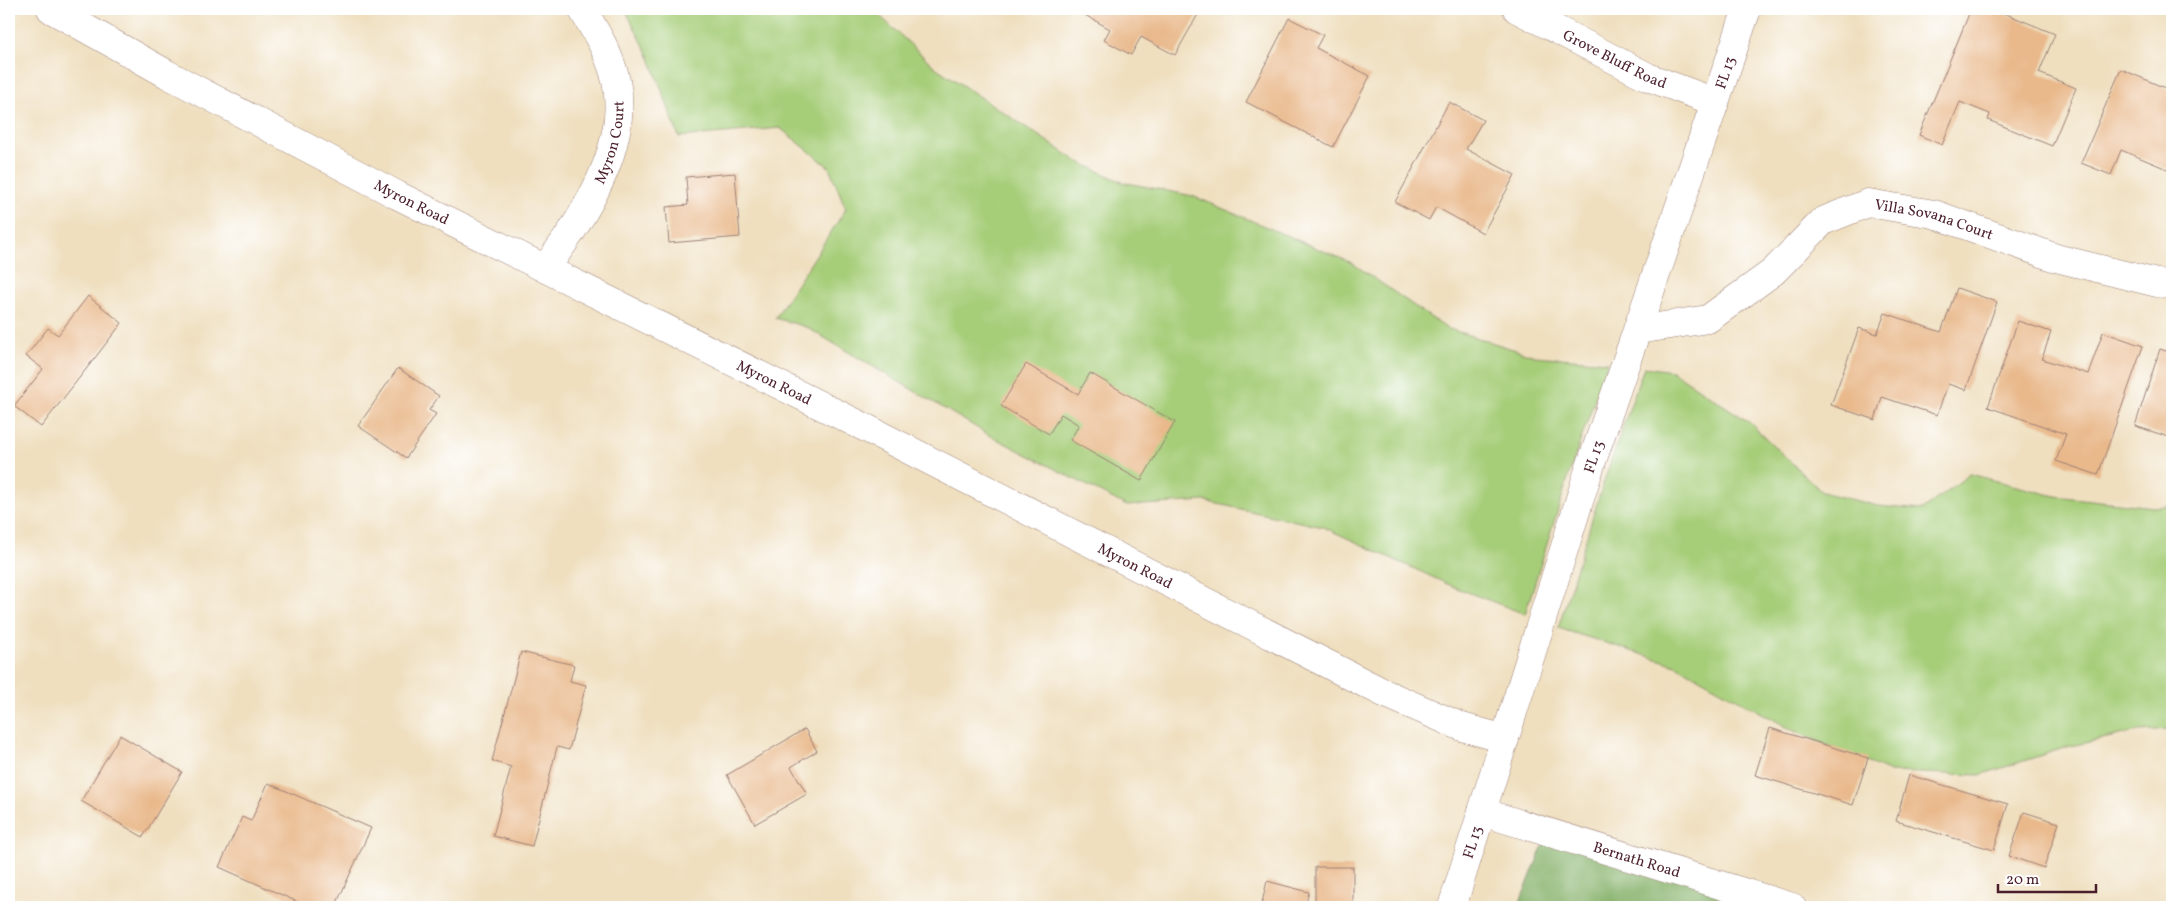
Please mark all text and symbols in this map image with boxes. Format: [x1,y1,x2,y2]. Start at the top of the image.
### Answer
street label: Grove Bluff Road [1559,25,1669,95]
street label: FL 13 [1711,54,1742,92]
street label: Myron Court [591,101,631,188]
street label: Myron Road [370,176,452,231]
street label: Villa Sovana Court [1873,195,1996,246]
street label: Myron Road [732,356,815,411]
street label: FL 13 [1580,438,1610,476]
street label: Myron Road [1094,539,1176,595]
street label: FL 13 [1459,823,1489,862]
street label: Bernath Road [1590,838,1683,884]
scale bar [1998,861,2096,893]
text: 20 m [2006,870,2039,891]

